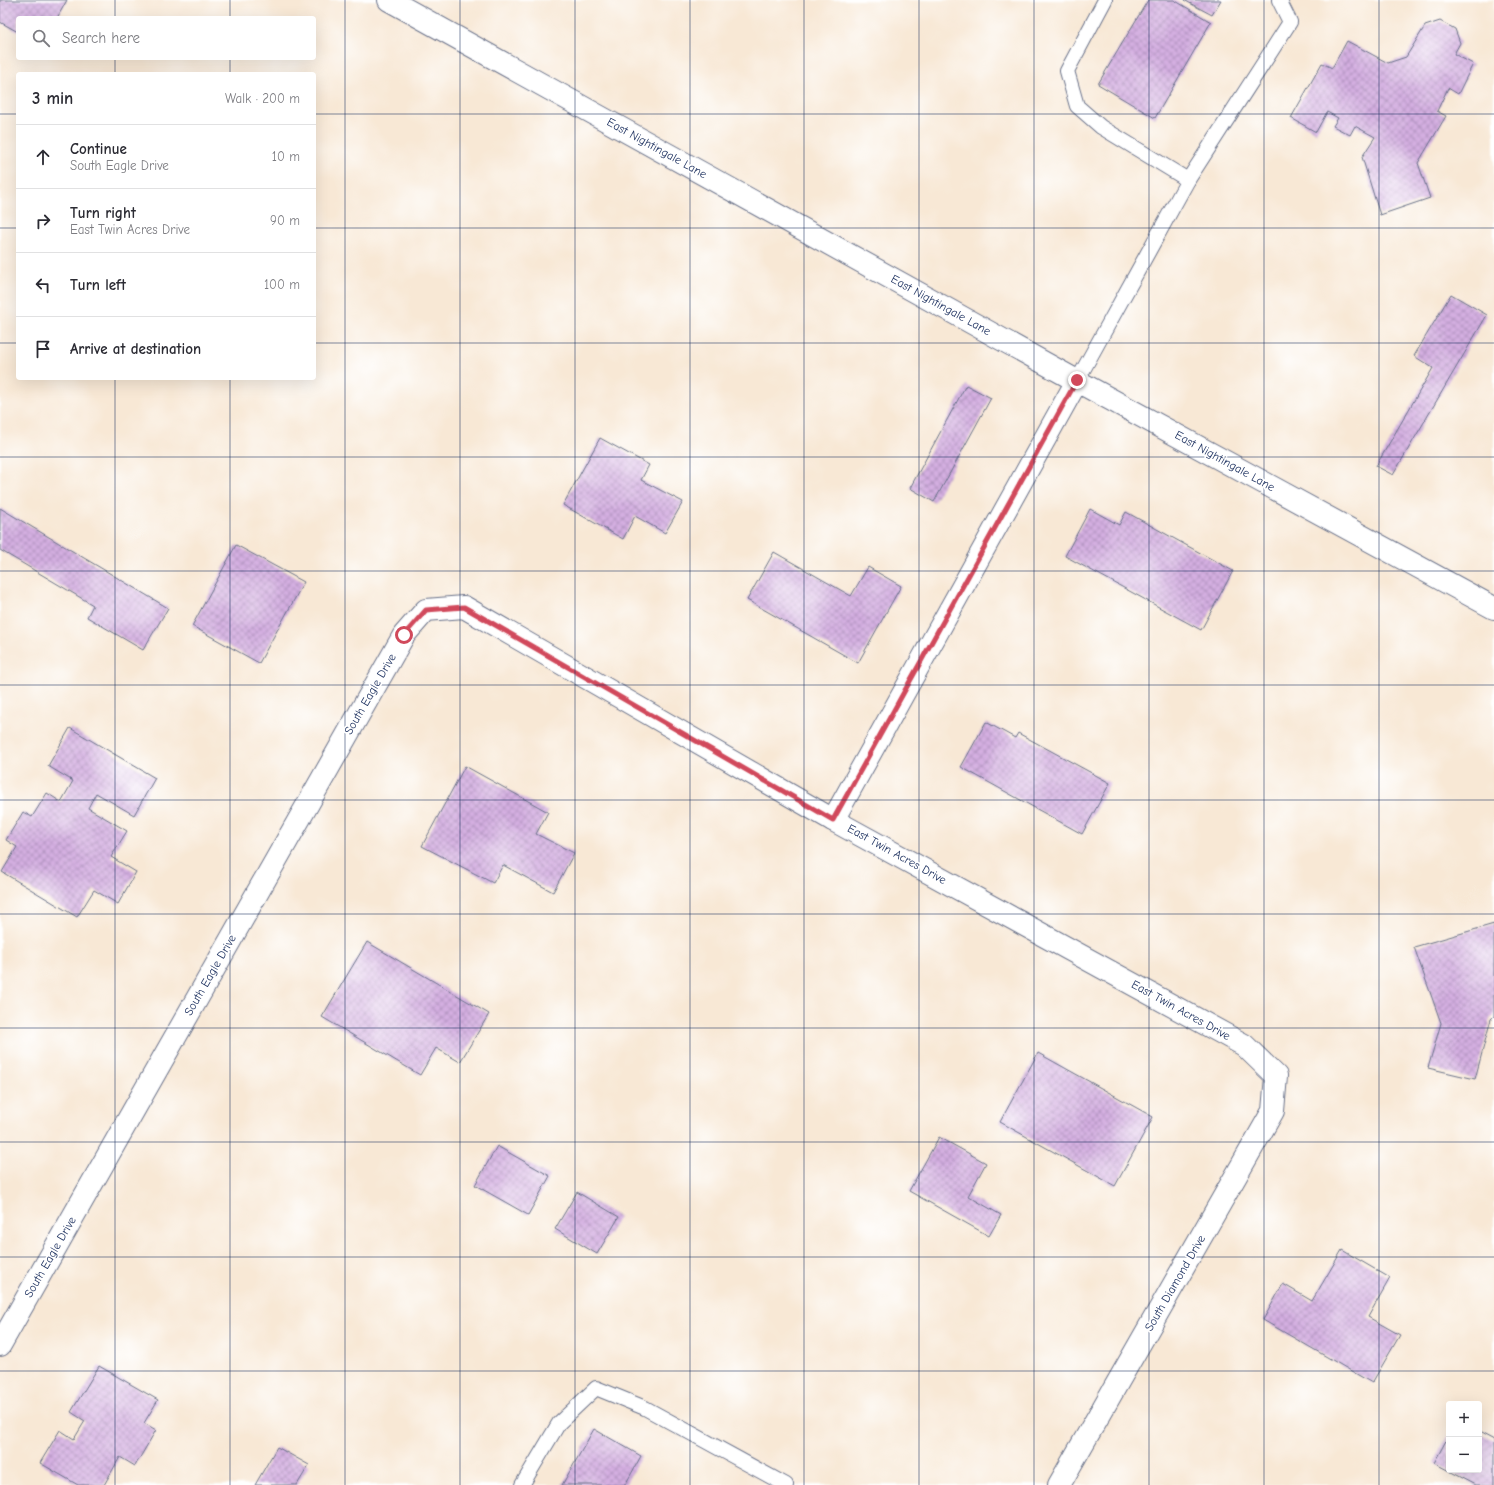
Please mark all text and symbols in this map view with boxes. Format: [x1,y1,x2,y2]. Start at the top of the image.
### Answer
search box [16,16,316,60]
icon: search [30,27,52,49]
text: Search here [62,29,140,47]
text: 3 min [32,89,73,108]
text: Walk · 200 m [225,91,300,106]
street label: East Nightingale Lane [605,115,709,181]
text: Continue [70,140,127,158]
icon: ahead [32,146,54,168]
text: 10 m [272,149,300,164]
text: South Eagle Drive [70,158,169,173]
text: Turn right [70,204,136,222]
icon: right [32,210,54,232]
text: 90 m [270,213,300,228]
text: East Twin Acres Drive [70,222,190,237]
street label: East Nightingale Lane [889,272,993,338]
icon: left [32,274,54,296]
text: Turn left [70,276,126,294]
text: 100 m [264,277,300,292]
icon: arrive [32,338,54,360]
text: Arrive at destination [70,340,201,358]
route end [1068,371,1086,389]
street label: East Nightingale Lane [1173,428,1277,494]
route start [395,626,413,644]
street label: South Eagle Drive [341,651,399,737]
street label: East Twin Acres Drive [845,821,949,887]
street label: South Eagle Drive [181,932,239,1018]
street label: East Twin Acres Drive [1129,977,1233,1043]
street label: South Eagle Drive [21,1214,79,1300]
street label: South Diamond Drive [1142,1232,1208,1334]
map controls [1446,1401,1482,1473]
button: + [1446,1401,1482,1437]
button: − [1446,1437,1482,1473]

